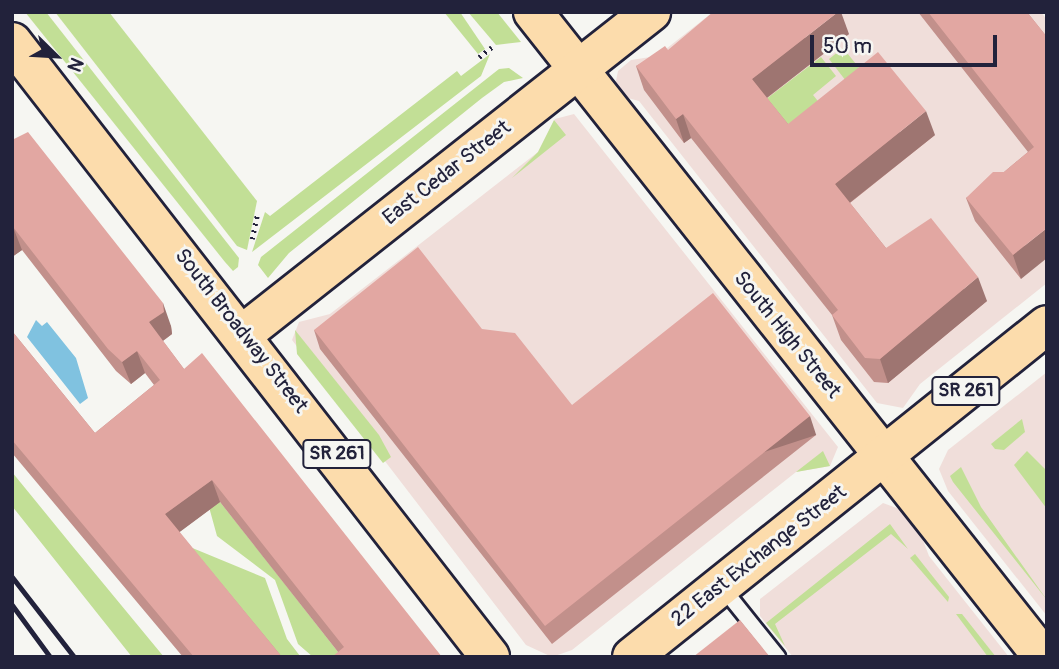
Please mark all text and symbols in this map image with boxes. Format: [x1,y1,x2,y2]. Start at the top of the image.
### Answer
north arrow [21,21,91,91]
scale bar [814,21,1001,65]
text: 50 m [823,33,872,60]
text: N [62,54,89,75]
street label: East Cedar Street [378,115,516,231]
street label: South Broadway Street [169,244,313,418]
street label: South High Street [728,266,846,404]
road number: SR 261 [931,376,1001,406]
road number: SR 261 [302,438,372,470]
street label: 22 East Exchange Street [666,480,852,632]

